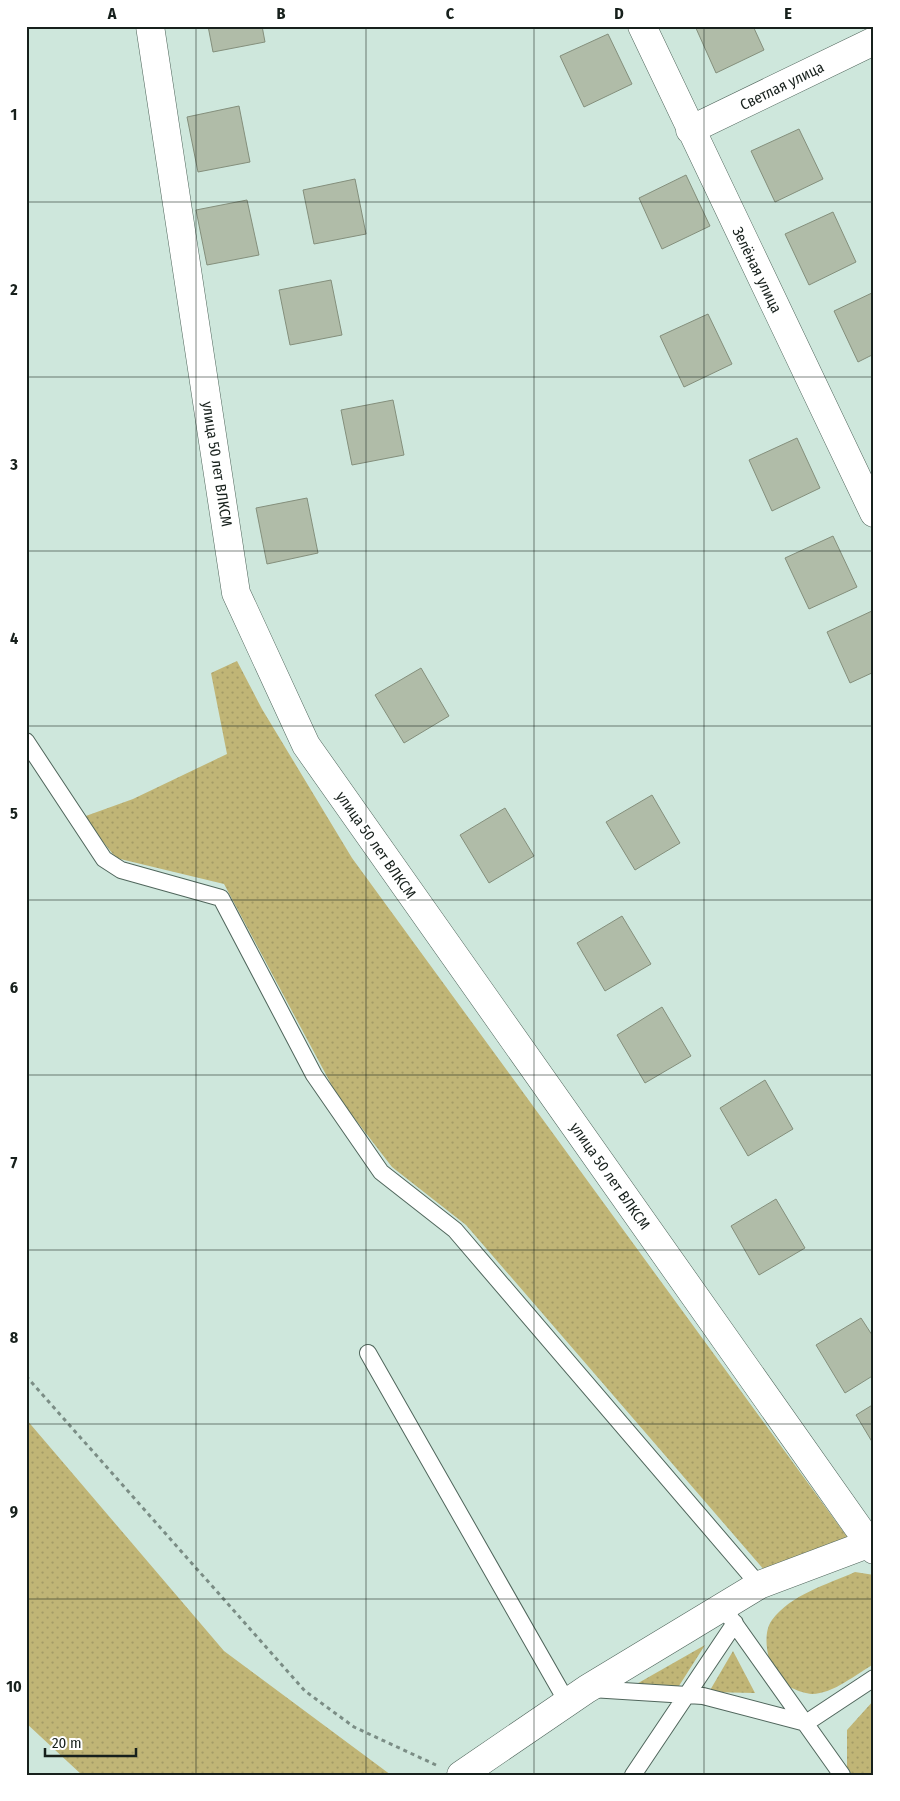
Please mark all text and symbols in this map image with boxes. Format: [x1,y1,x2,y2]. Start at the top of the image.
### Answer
text: A [107,4,117,23]
text: B [277,4,286,23]
text: C [446,4,455,23]
text: D [614,4,624,23]
text: E [784,4,792,23]
street label: Светлая улица [737,58,827,114]
text: 1 [11,105,17,124]
street label: Зелёная улица [728,224,786,316]
text: 2 [9,280,18,299]
street label: улица 50 лет ВЛКСМ [198,400,236,528]
text: 3 [9,455,18,474]
text: 4 [10,629,18,648]
street label: улица 50 лет ВЛКСМ [332,788,420,902]
text: 5 [10,804,18,823]
text: 6 [10,978,18,997]
street label: улица 50 лет ВЛКСМ [566,1119,654,1233]
text: 7 [11,1153,18,1172]
text: 8 [10,1328,19,1347]
text: 9 [10,1502,18,1521]
text: 10 [6,1677,22,1696]
scale bar [45,1726,136,1758]
text: 20 m [52,1734,82,1752]

